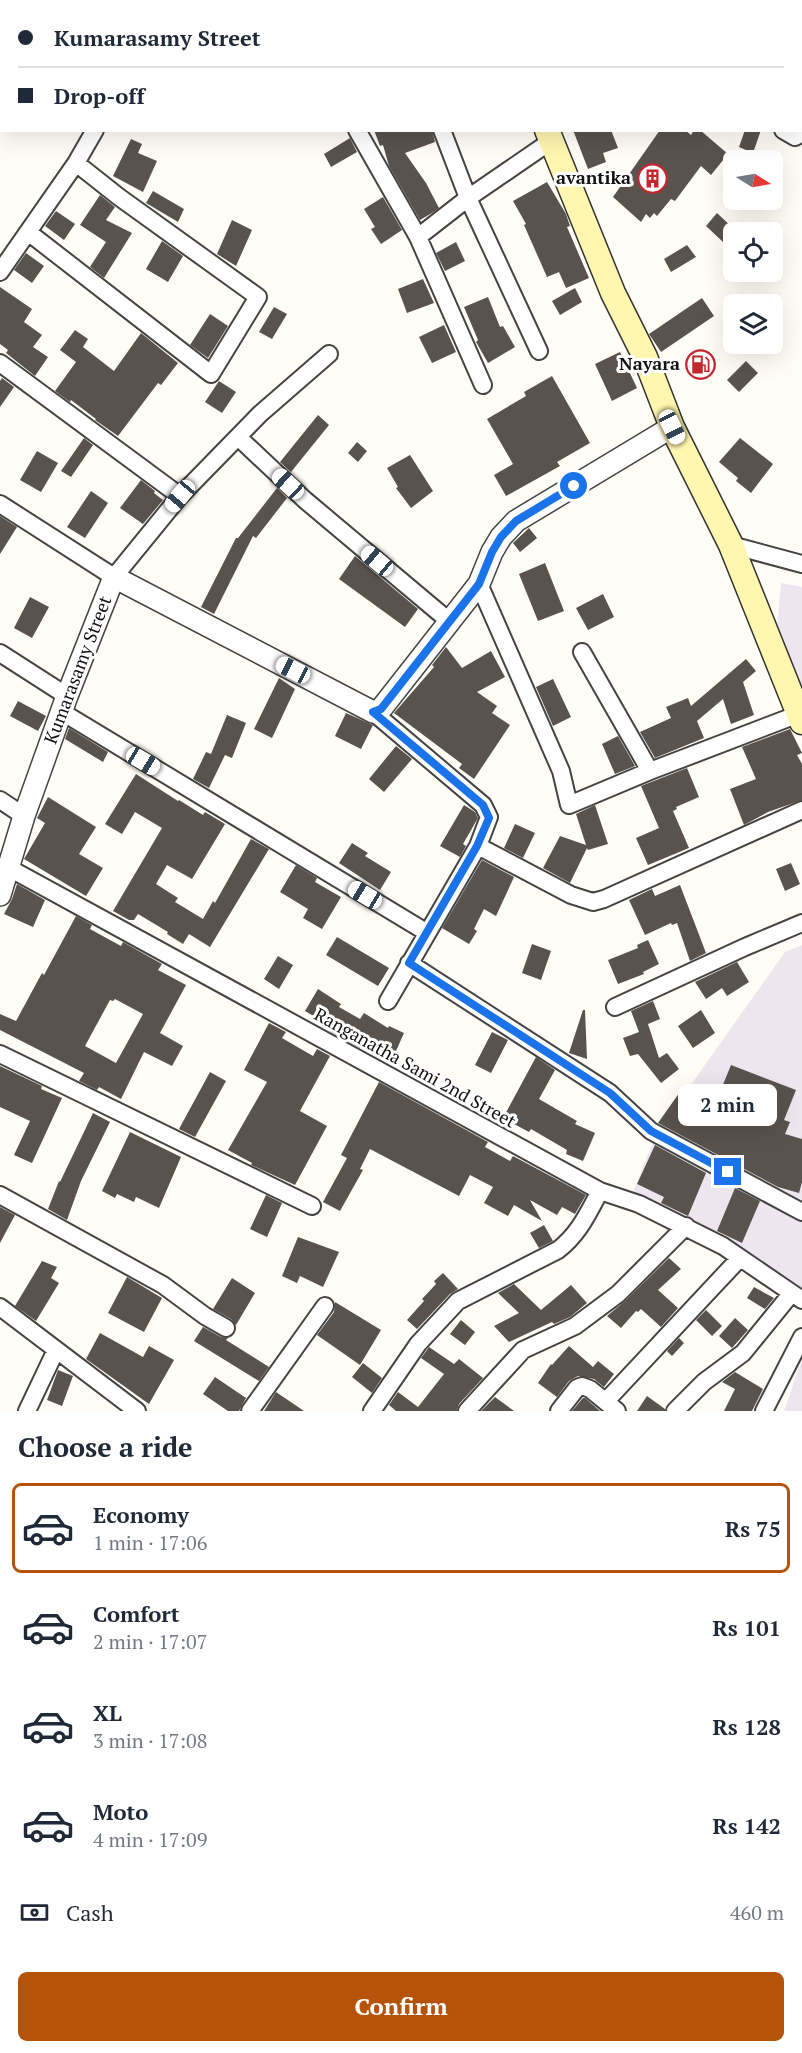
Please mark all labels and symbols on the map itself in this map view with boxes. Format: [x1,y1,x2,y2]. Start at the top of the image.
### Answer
north arrow [723,150,783,210]
building icon: avantika [636,162,668,194]
place label: avantika [556,165,631,189]
fuel station icon: Nayara [685,348,717,380]
place label: Nayara [619,351,680,375]
car [656,407,688,447]
car [269,465,307,503]
route start [560,472,587,499]
car [162,476,198,516]
car [357,543,397,579]
street label: Kumarasamy Street [38,592,116,747]
car [273,654,313,686]
car [123,744,163,778]
car [345,878,385,912]
street label: Ranganatha Sami 2nd Street [310,1002,521,1133]
callout: 2 min [678,1085,777,1127]
route end [714,1158,741,1185]

